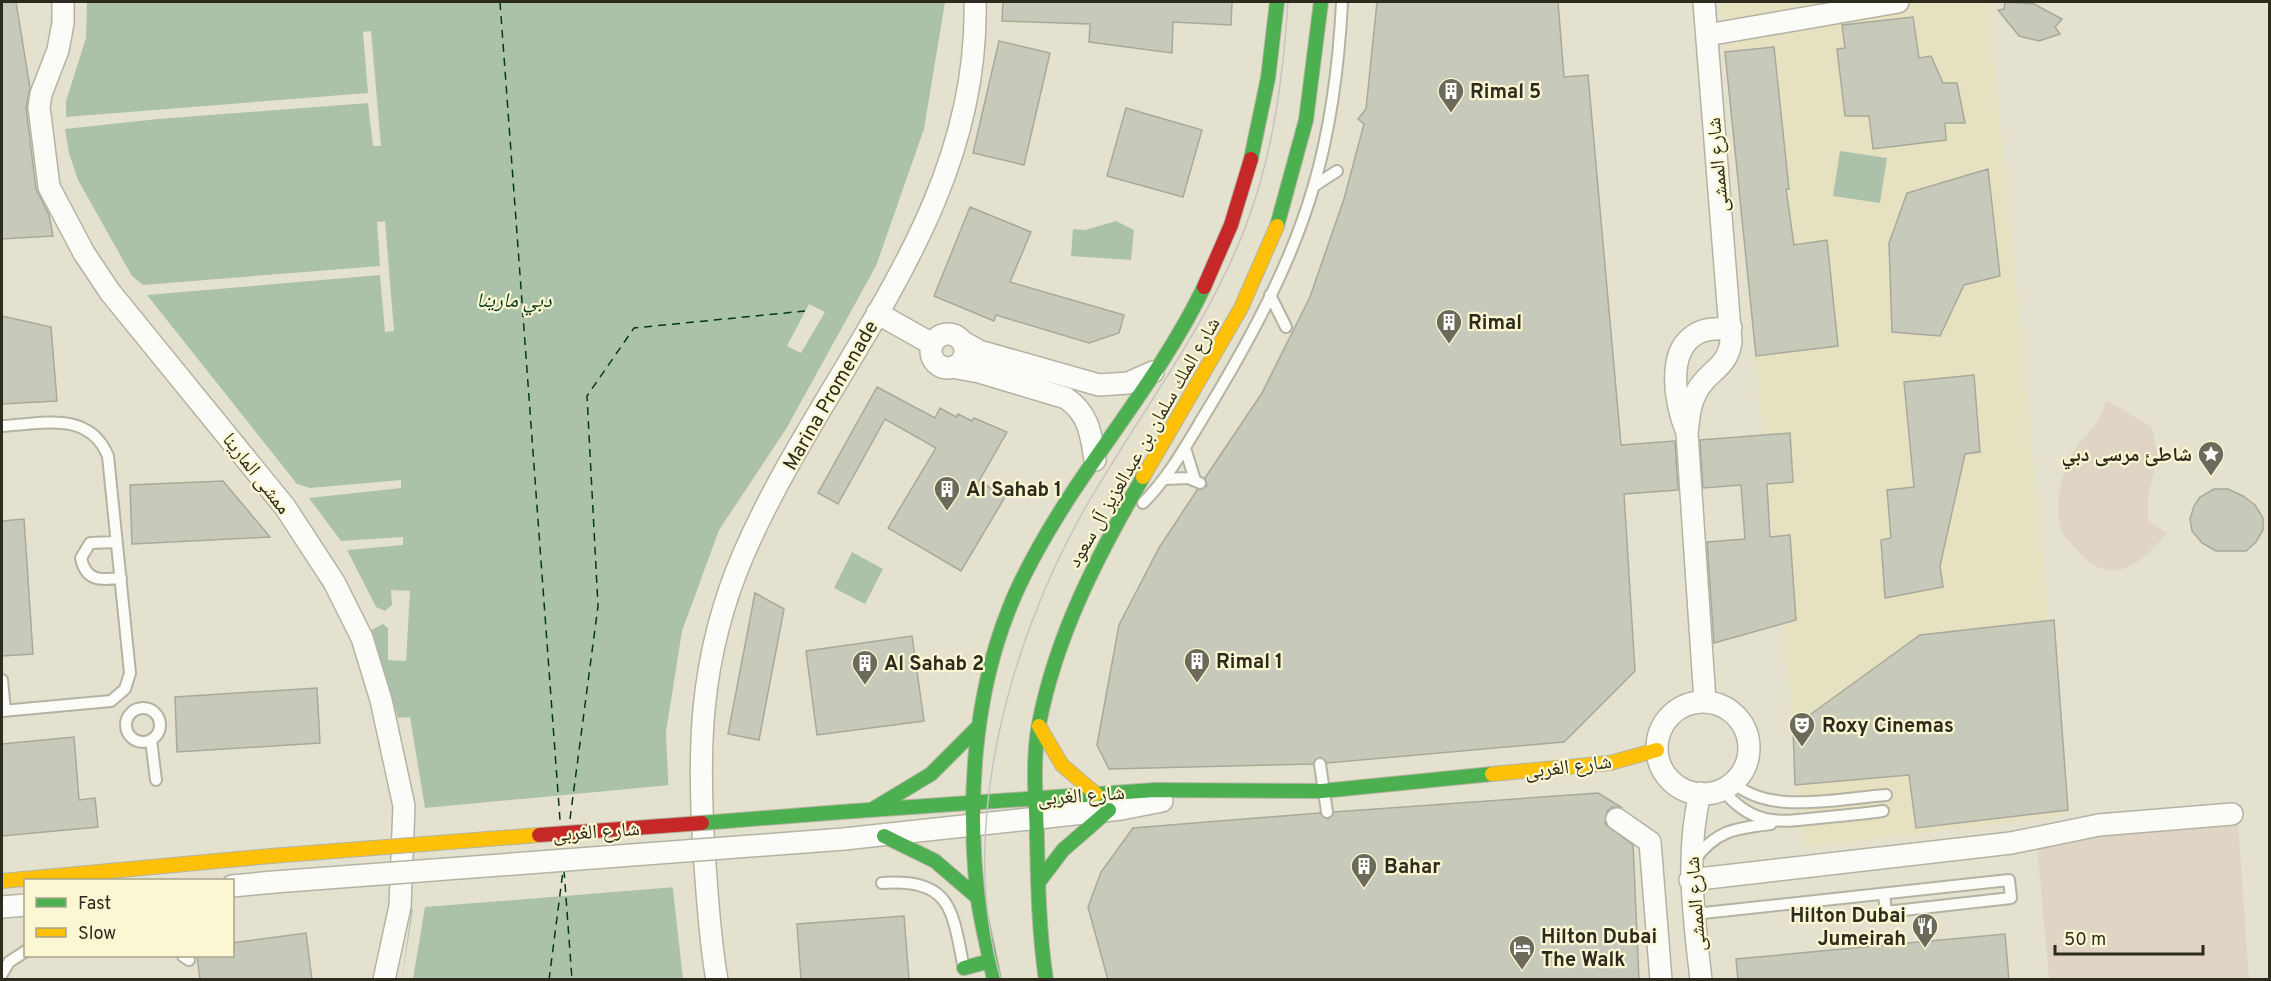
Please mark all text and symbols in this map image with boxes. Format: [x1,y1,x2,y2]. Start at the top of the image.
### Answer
building icon: Rimal 5 [1436,76,1466,114]
place label: Rimal 5 [1470,80,1541,106]
street label: شارع الممشى [1702,116,1736,213]
water label: دبي مارينا [476,288,552,316]
building icon: Rimal [1434,307,1464,345]
place label: Rimal [1468,311,1522,337]
street label: شارع الملك سلمان بن عبدالعزيز آل سعود [1062,313,1227,573]
street label: Marina Promenade [778,316,885,476]
street label: ممشى المارينا [215,428,295,520]
place icon: شاطئ مرسى دبي [2196,439,2226,477]
place label: شاطئ مرسى دبي [2061,443,2192,470]
building icon: Al Sahab 1 [932,474,962,512]
place label: Al Sahab 1 [966,478,1062,504]
building icon: Rimal 1 [1182,646,1212,684]
building icon: Al Sahab 2 [850,648,880,686]
place label: Rimal 1 [1216,650,1283,676]
place label: Al Sahab 2 [884,652,984,678]
theatre icon: Roxy Cinemas [1787,710,1817,748]
place label: Roxy Cinemas [1822,714,1954,740]
street label: شارع الغربى [1523,750,1613,786]
street label: شارع الغربى [1037,781,1126,813]
street label: شارع الغربى [552,817,641,849]
building icon: Bahar [1349,851,1379,889]
place label: Bahar [1384,855,1441,881]
street label: شارع الممشى [1681,855,1713,952]
legend [24,879,234,957]
text: Fast [78,893,111,916]
place label: Hilton Dubai Jumeirah [1790,904,1906,953]
restaurant icon: Hilton Dubai Jumeirah [1910,911,1940,949]
scale bar [2055,918,2204,956]
text: Slow [78,923,116,946]
place label: Hilton Dubai The Walk [1541,925,1657,974]
text: 50 m [2064,929,2106,952]
hotel icon: Hilton Dubai The Walk [1507,933,1537,971]

